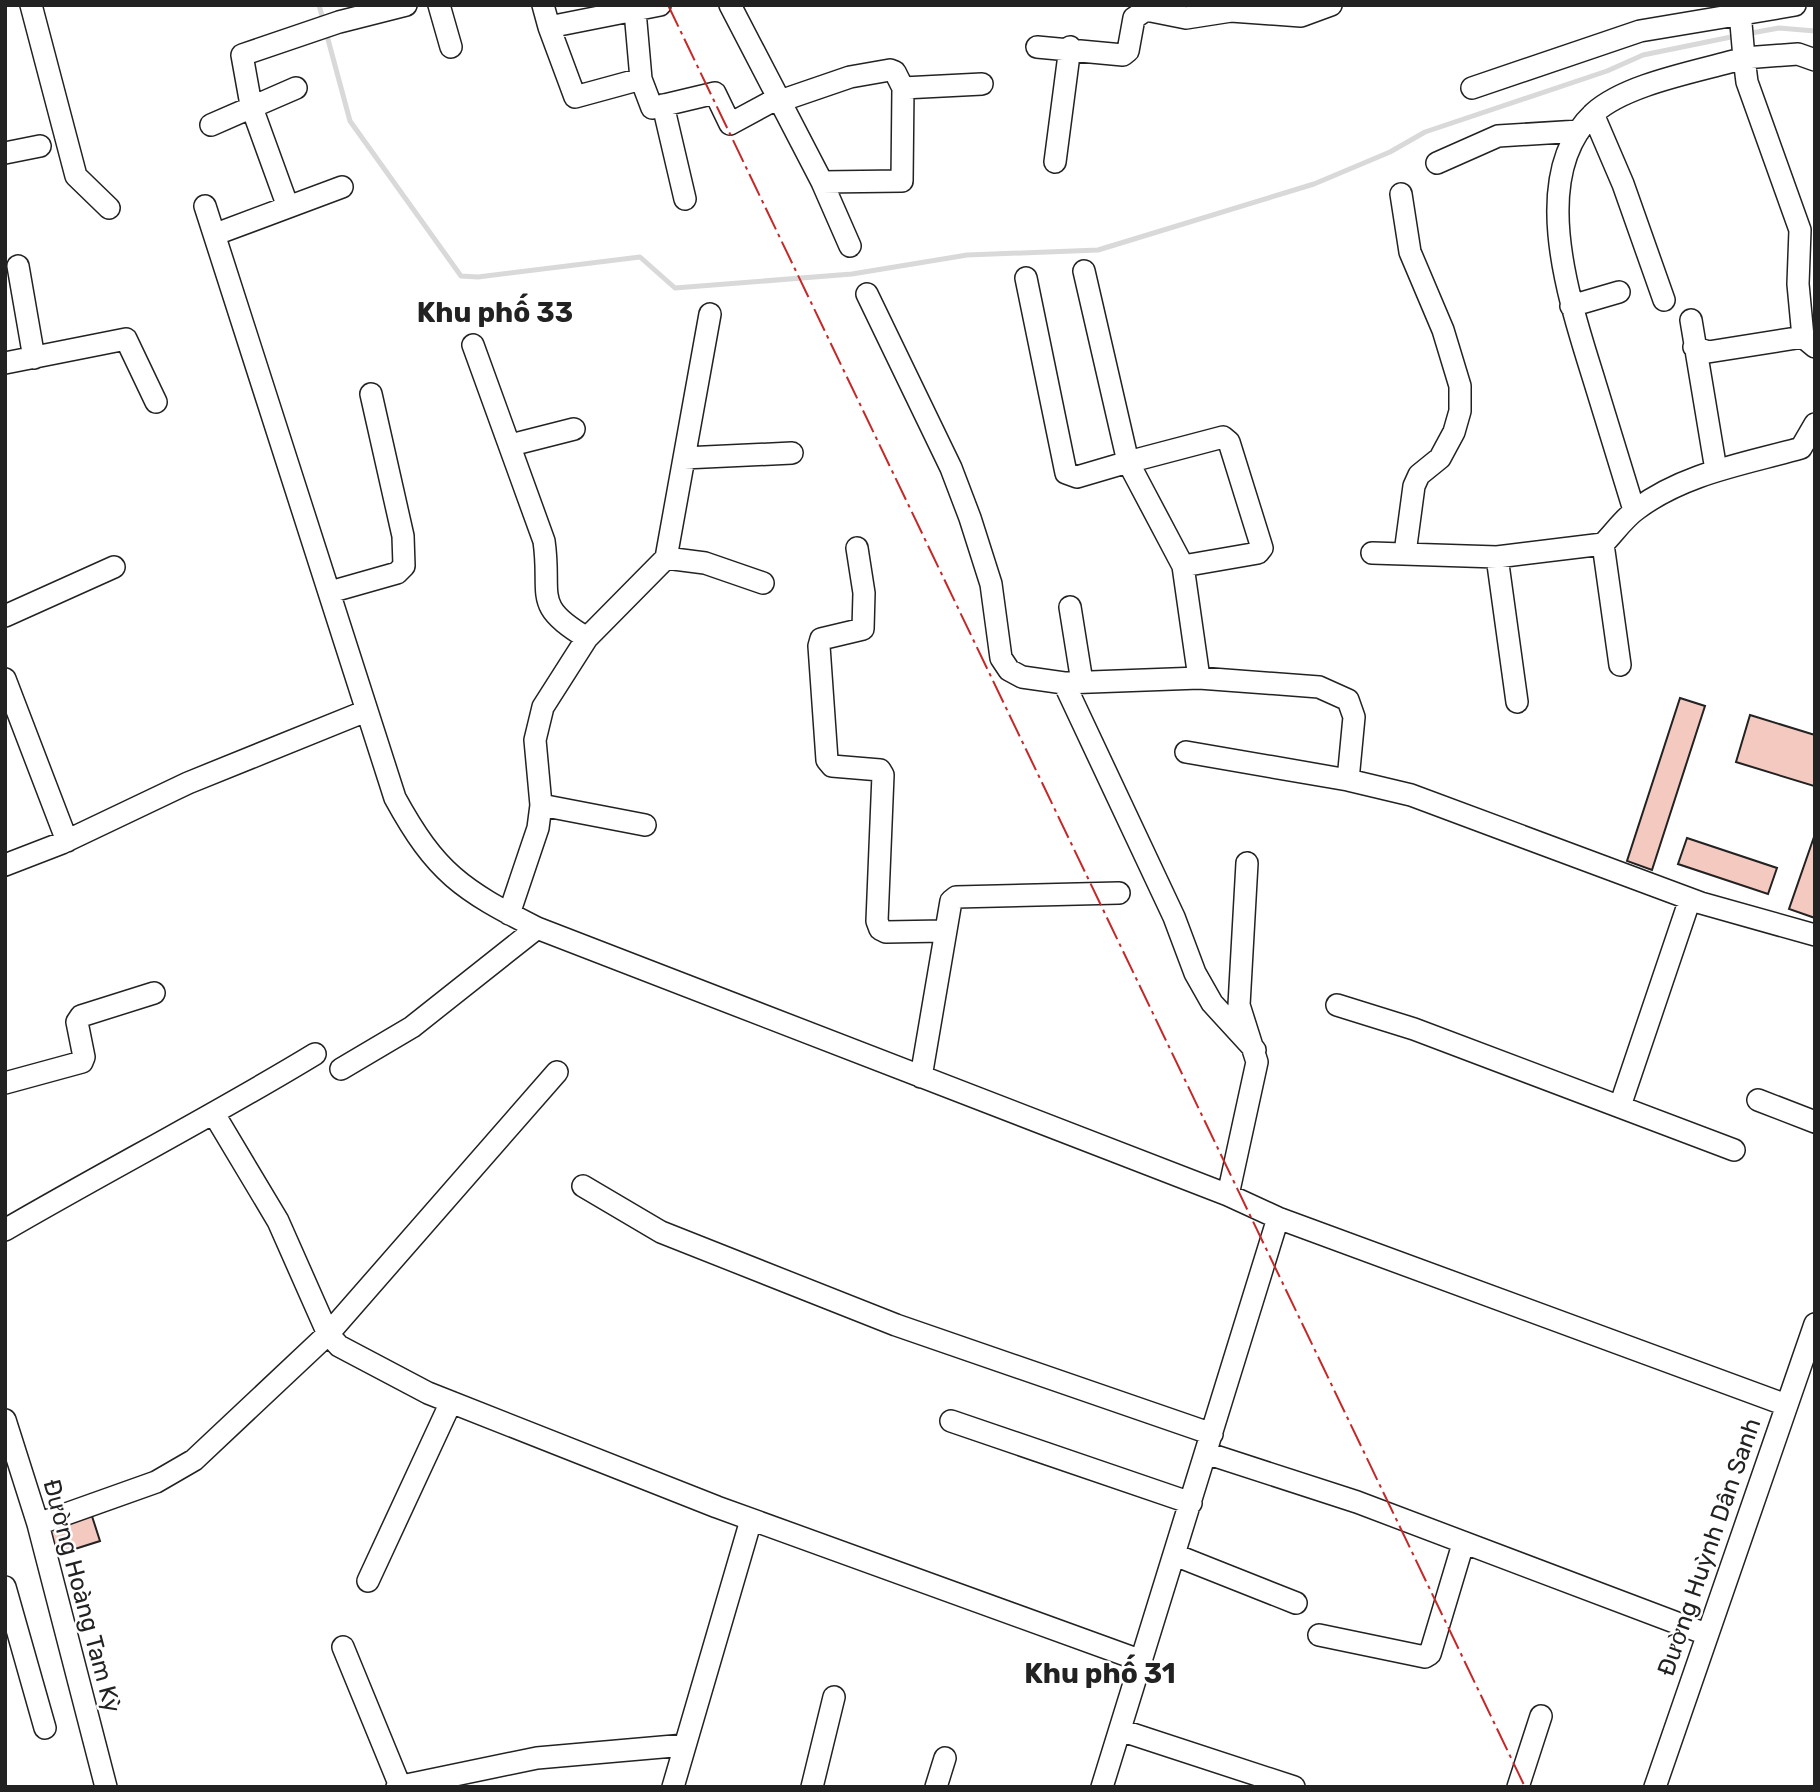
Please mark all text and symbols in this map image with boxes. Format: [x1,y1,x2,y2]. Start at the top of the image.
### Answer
district label: Khu phố 33 [417,293,573,329]
street label: Đường Huỳnh Dân Sanh [1652,1414,1766,1680]
street label: Đường Hoàng Tam Kỳ [37,1476,127,1716]
district label: Khu phố 31 [1024,1654,1176,1690]

